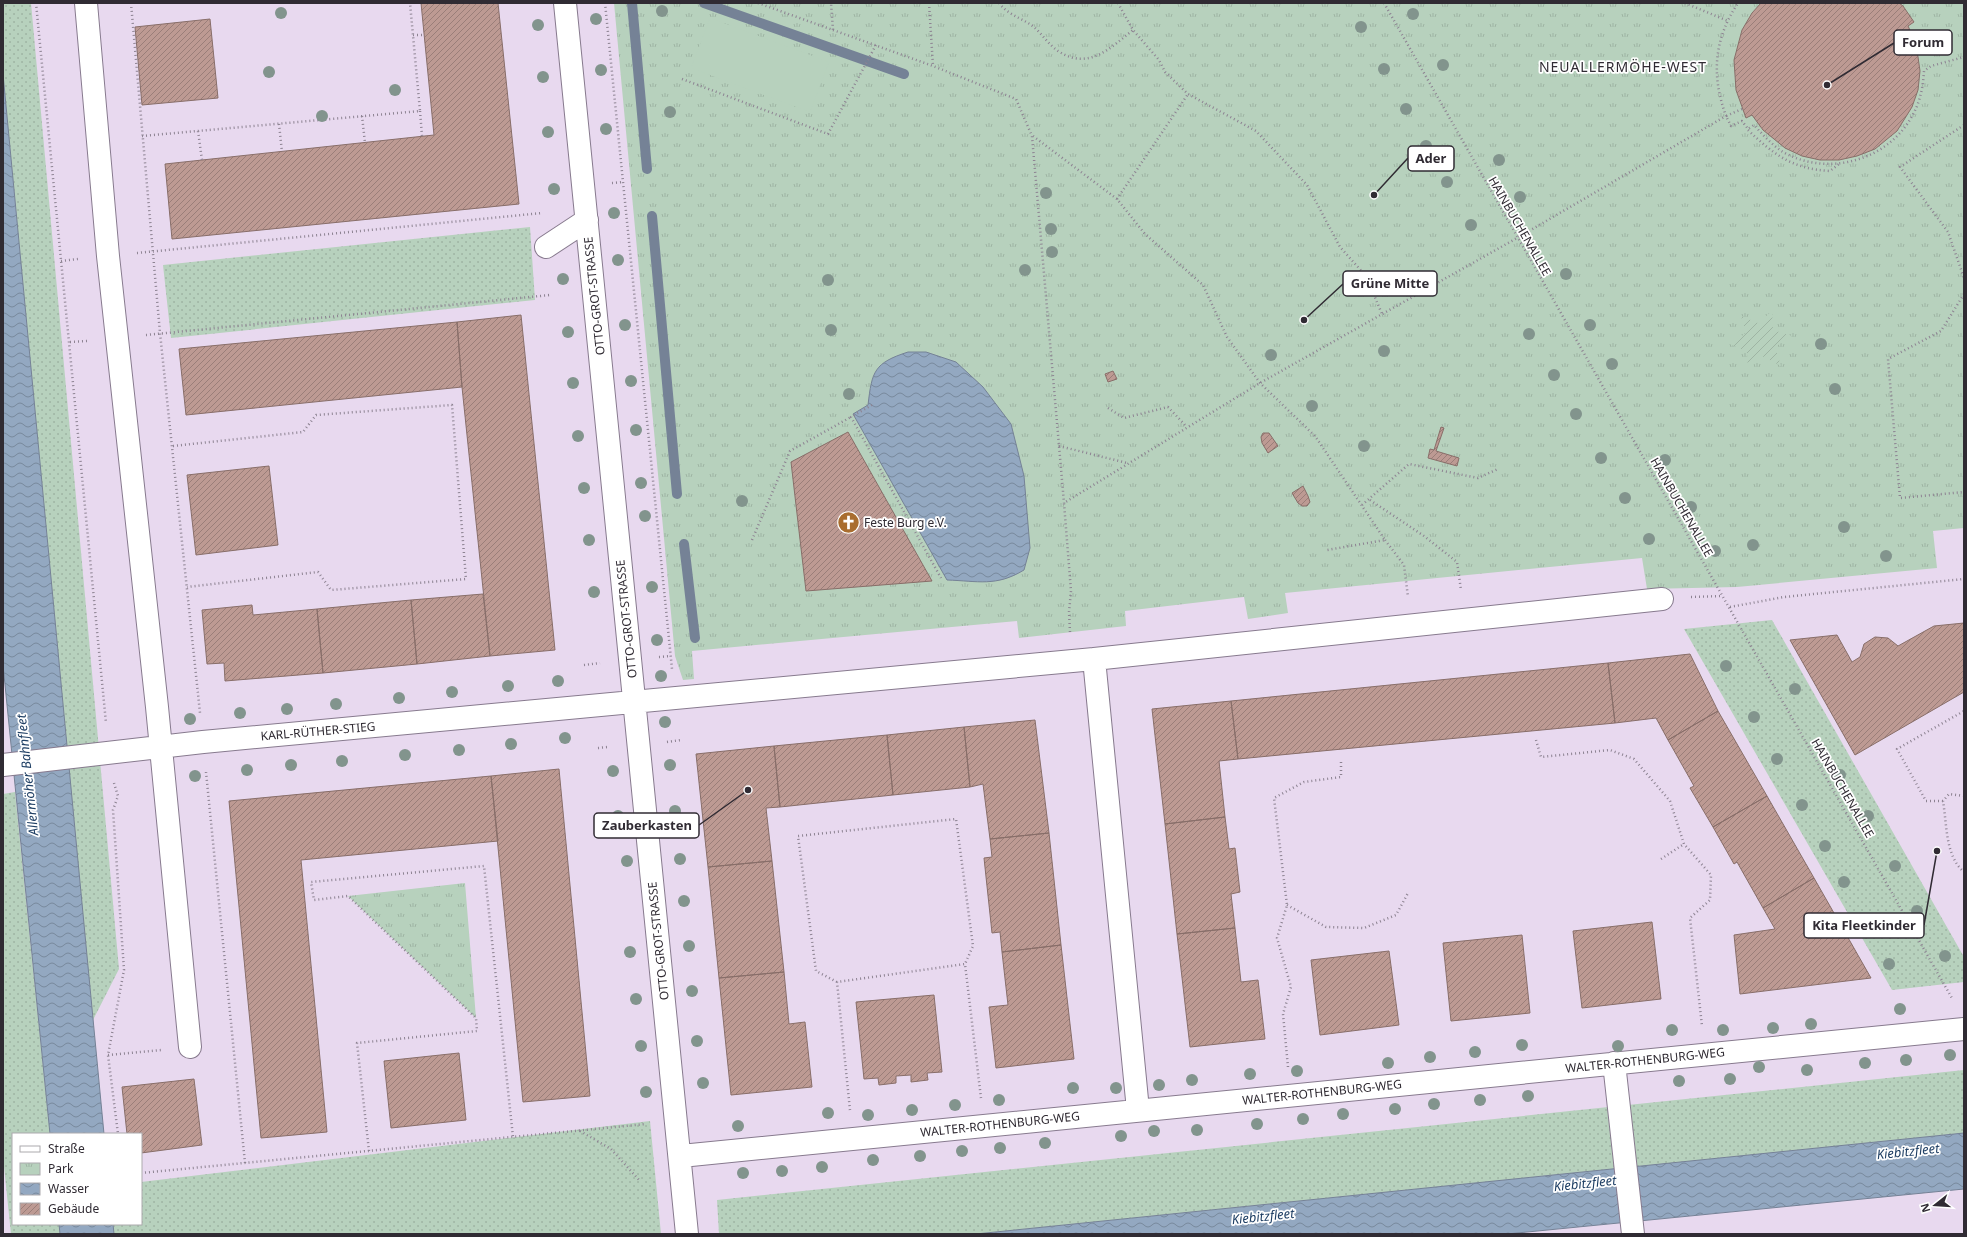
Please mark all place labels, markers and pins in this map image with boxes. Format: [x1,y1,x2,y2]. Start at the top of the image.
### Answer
callout: Forum [1894,30,1952,55]
callout: Ader [1408,146,1454,171]
callout: Grüne Mitte [1343,271,1437,296]
church icon: Feste Burg e.V. [835,509,861,535]
place label: Feste Burg e.V. [864,514,947,531]
callout: Zauberkasten [594,813,699,838]
callout: Kita Fleetkinder [1804,913,1924,938]

